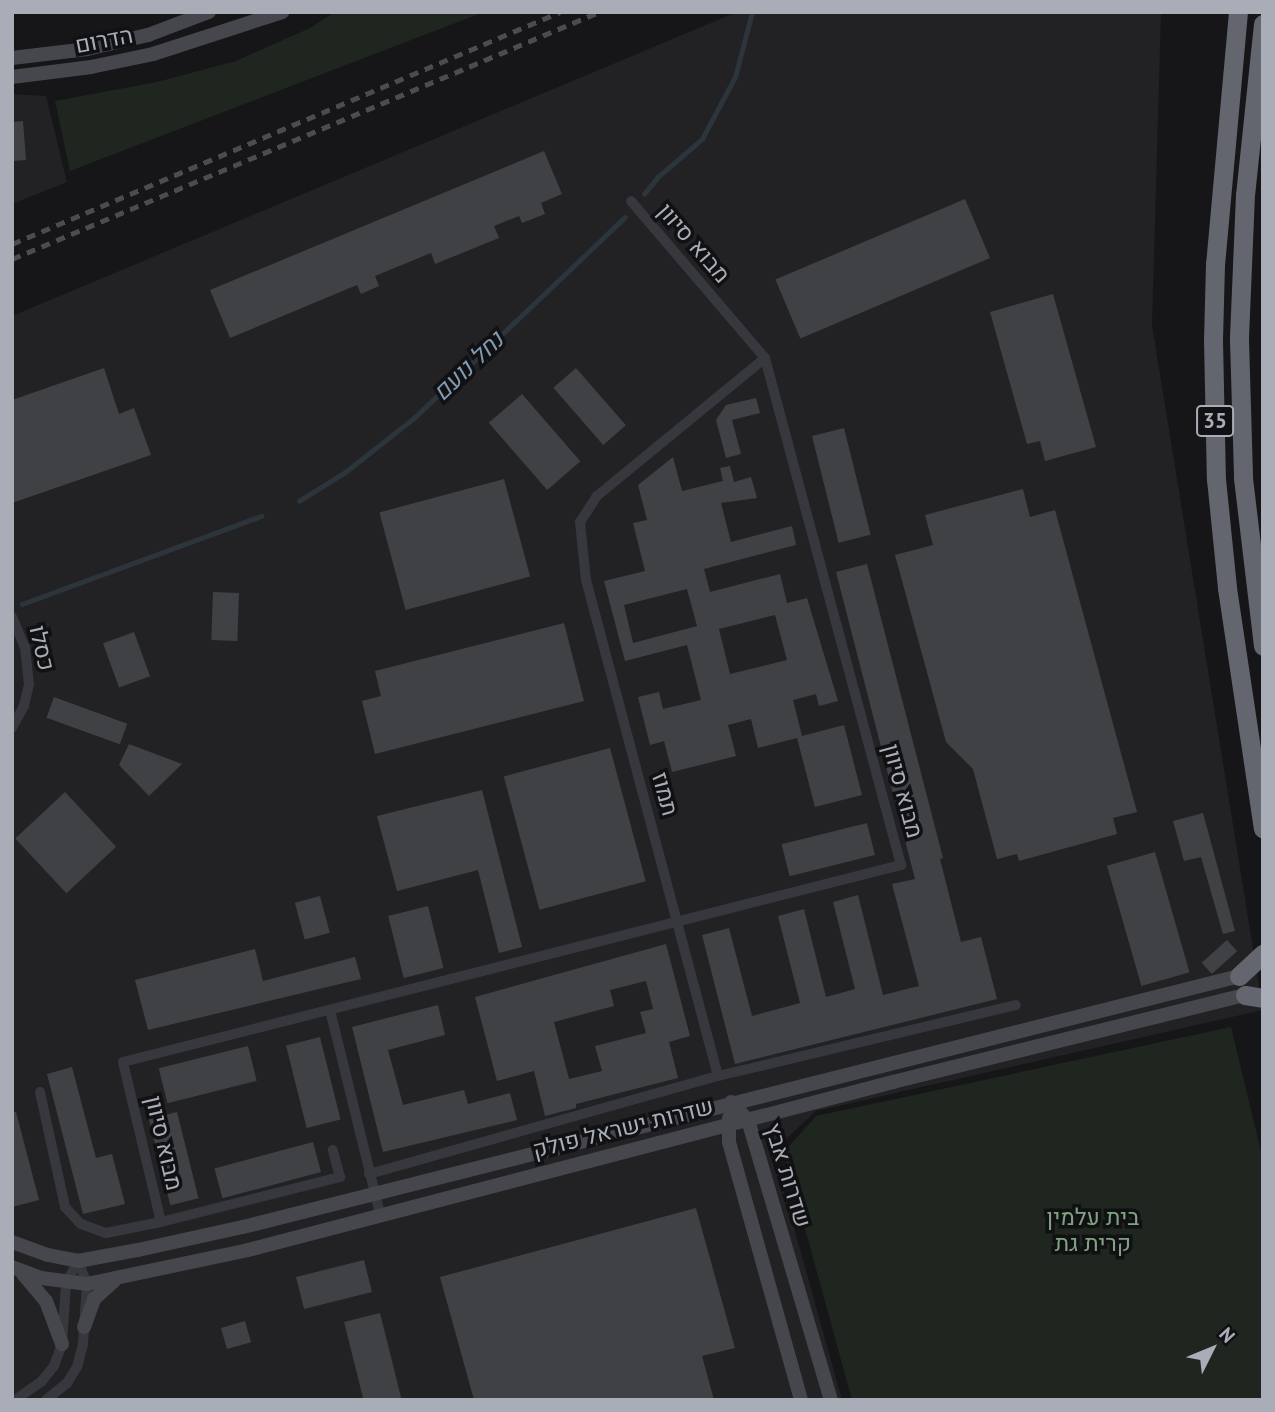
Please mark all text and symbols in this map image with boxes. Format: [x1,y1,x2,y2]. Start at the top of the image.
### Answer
street label: הדרום [73,21,135,59]
street label: מבוא סיוון [652,198,736,288]
water label: נחל נועם [427,325,509,407]
road number: 35 [1196,404,1234,438]
street label: כסלו [23,623,61,673]
street label: מבוא סיוון [877,741,929,841]
street label: תמוז [646,769,684,819]
street label: שדרות ישראל פולק [530,1092,716,1164]
street label: מבוא סיוון [140,1093,188,1193]
street label: שדרות אבץ [759,1119,817,1231]
park label: בית עלמין קרית גת [1047,1203,1139,1257]
north arrow [1177,1314,1247,1384]
text: N [1214,1322,1240,1347]

